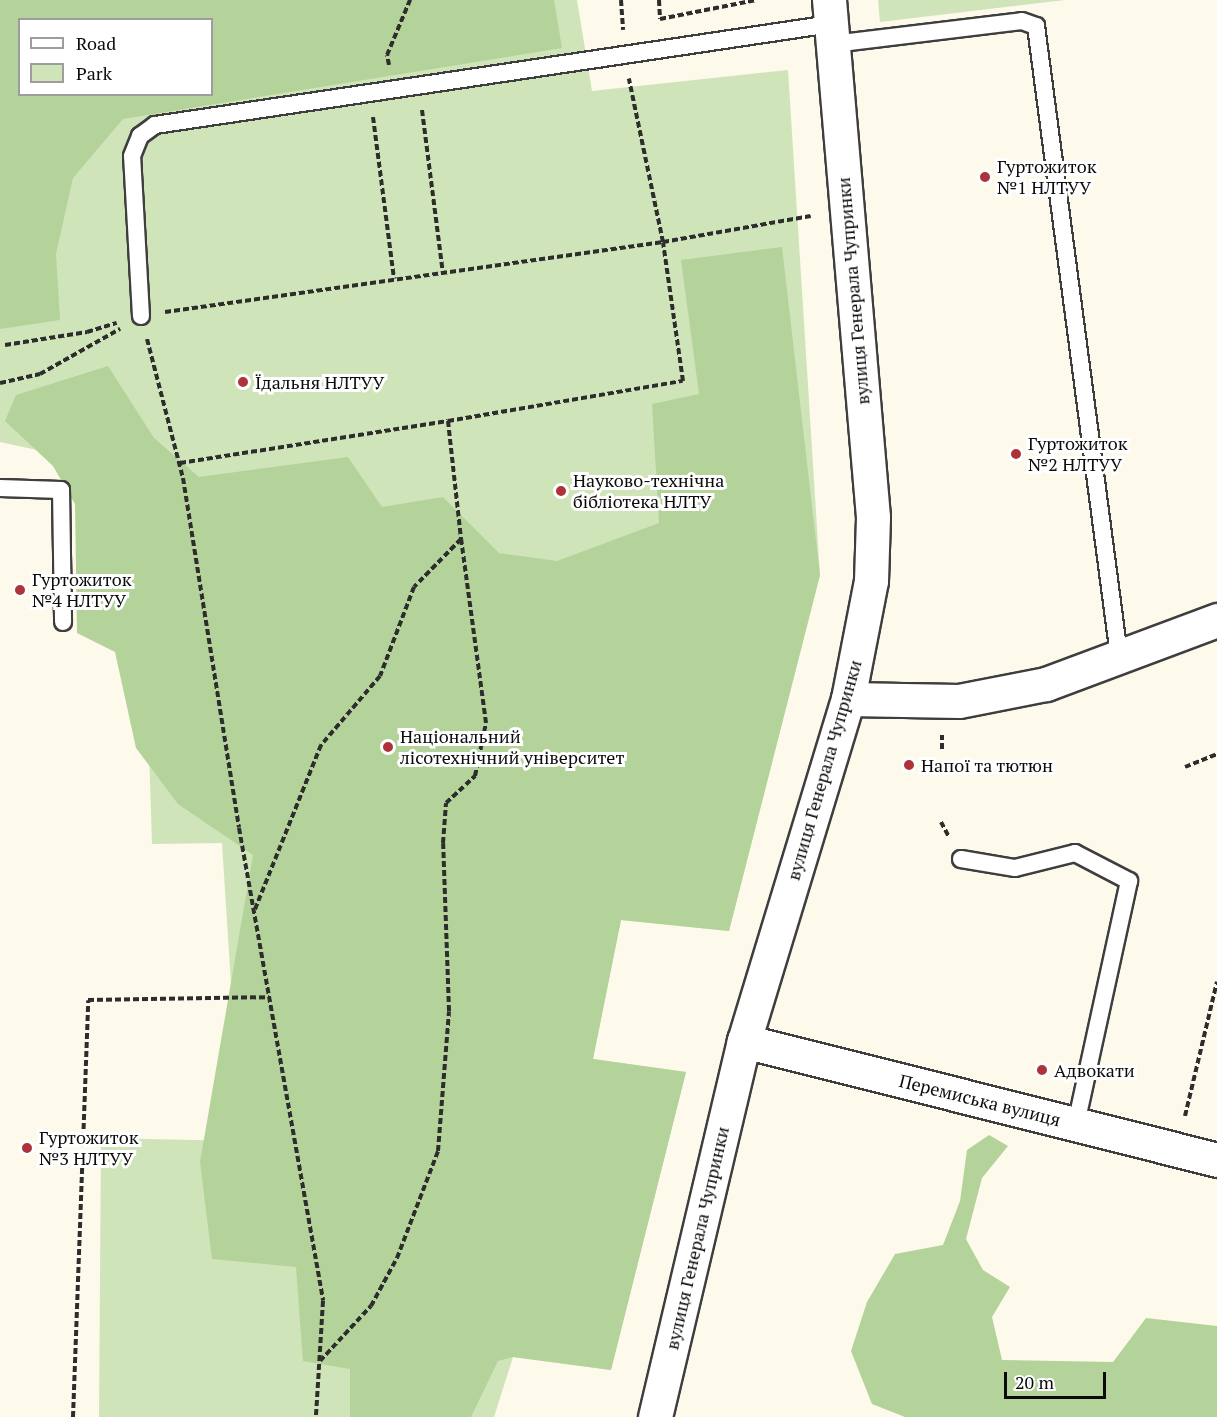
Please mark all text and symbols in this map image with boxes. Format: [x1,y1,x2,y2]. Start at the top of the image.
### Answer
legend [18,18,213,96]
text: Road [76,31,116,55]
text: Park [76,61,112,85]
place label: Гуртожиток №1 НЛТУУ [997,156,1096,198]
marker: Гуртожиток №1 НЛТУУ [978,170,992,184]
street label: вулиця Генерала Чупринки [832,176,874,406]
place label: Їдальня НЛТУУ [255,371,384,393]
marker: Їдальня НЛТУУ [236,375,250,389]
place label: Гуртожиток №2 НЛТУУ [1028,433,1127,476]
marker: Гуртожиток №2 НЛТУУ [1009,447,1023,461]
place label: Науково-технічна бібліотека НЛТУ [573,470,724,512]
marker: Науково-технічна бібліотека НЛТУ [554,484,568,498]
place label: Гуртожиток №4 НЛТУУ [32,569,131,612]
marker: Гуртожиток №4 НЛТУУ [13,583,27,597]
street label: вулиця Генерала Чупринки [782,657,866,883]
place label: Національний лісотехнічний університет [400,726,624,768]
marker: Національний лісотехнічний університет [381,740,395,754]
place label: Напої та тютюн [921,754,1054,776]
marker: Напої та тютюн [902,758,916,772]
place label: Адвокати [1054,1059,1135,1081]
marker: Адвокати [1035,1063,1049,1077]
street label: Перемиська вулиця [897,1069,1063,1131]
street label: вулиця Генерала Чупринки [661,1124,733,1352]
place label: Гуртожиток №3 НЛТУУ [39,1127,138,1170]
marker: Гуртожиток №3 НЛТУУ [20,1141,34,1155]
scale bar [1007,1360,1109,1398]
text: 20 m [1015,1370,1054,1394]

